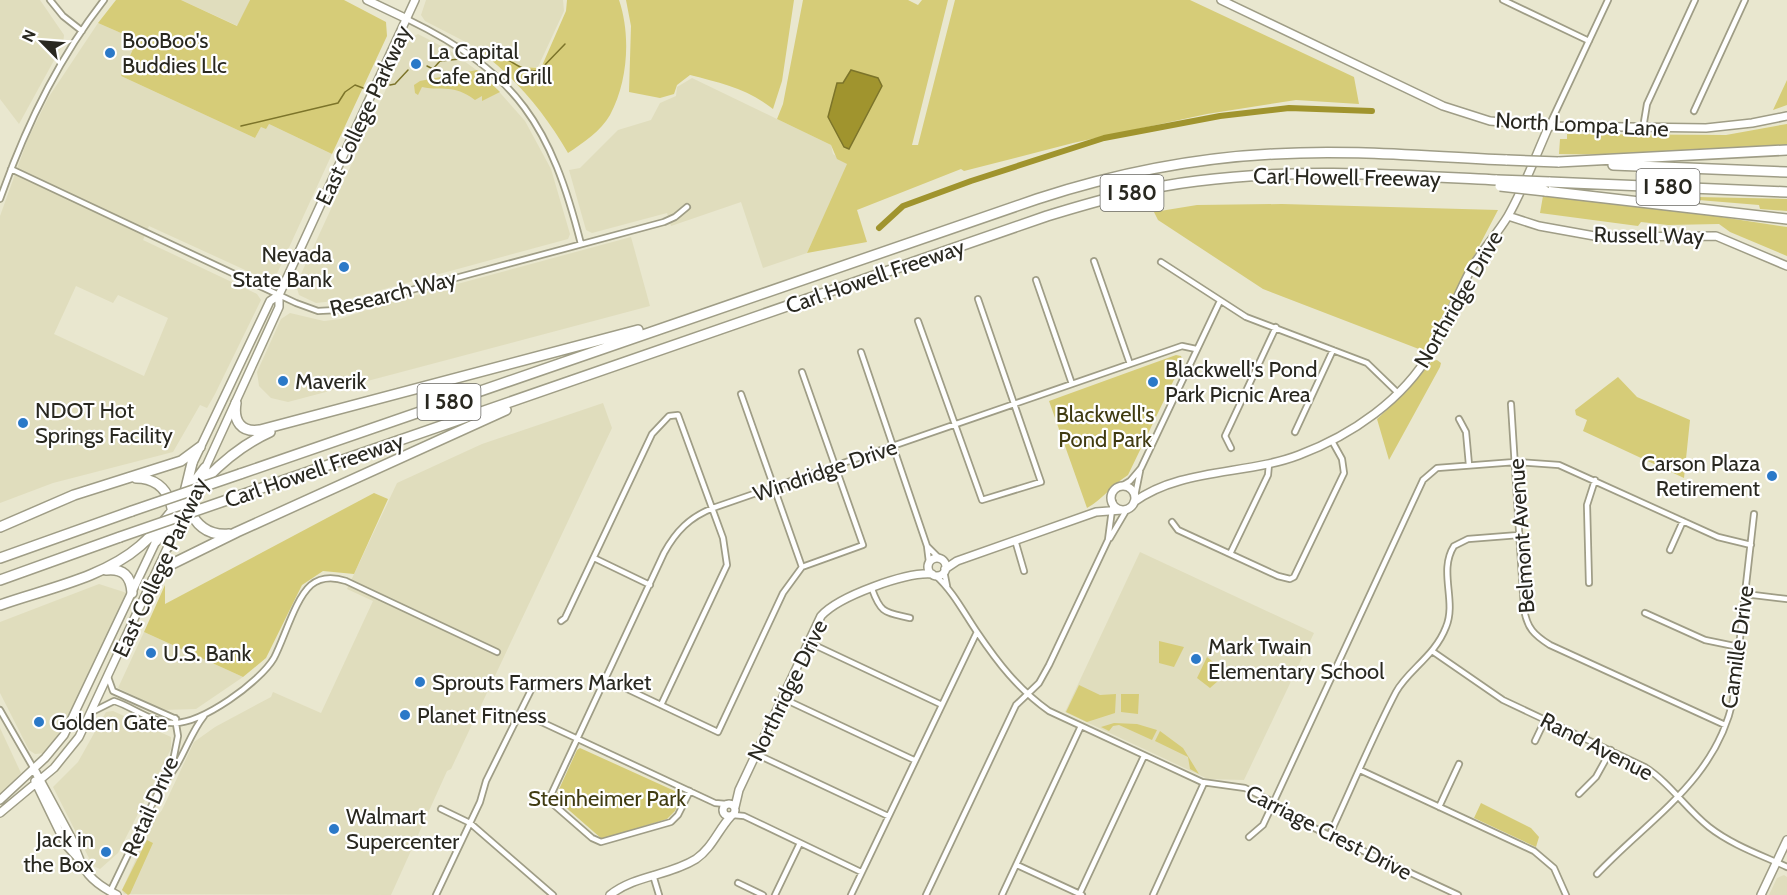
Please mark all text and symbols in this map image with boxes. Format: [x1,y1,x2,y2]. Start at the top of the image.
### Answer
north arrow [12,12,72,72]
street label: East College Parkway [310,21,417,209]
text: N [18,27,40,45]
place label: BooBoo's Buddies Llc [122,27,227,79]
place label: La Capital Cafe and Grill [428,38,553,90]
marker: BooBoo's Buddies Llc [103,46,117,60]
marker: La Capital Cafe and Grill [409,57,423,71]
street label: North Lompa Lane [1495,106,1669,143]
street label: Carl Howell Freeway [1253,162,1441,193]
road number: I 580 [1636,169,1700,205]
road number: I 580 [1100,175,1164,211]
street label: Russell Way [1594,221,1704,250]
street label: Northridge Drive [1408,226,1509,373]
street label: Carl Howell Freeway [782,233,968,320]
place label: Nevada State Bank [232,241,332,293]
marker: Nevada State Bank [337,260,351,274]
street label: Research Way [327,265,459,322]
place label: Blackwell's Pond Park Picnic Area [1165,356,1317,408]
place label: Maverik [295,368,366,395]
marker: Maverik [276,374,290,388]
marker: Blackwell's Pond Park Picnic Area [1146,375,1160,389]
road number: I 580 [418,384,480,420]
place label: NDOT Hot Springs Facility [35,397,173,449]
park label: Blackwell's Pond Park [1056,401,1154,453]
marker: NDOT Hot Springs Facility [16,416,30,430]
street label: Carl Howell Freeway [221,427,407,514]
street label: Windridge Drive [750,433,901,508]
place label: Carson Plaza Retirement [1641,450,1761,502]
street label: Belmont Avenue [1503,458,1540,614]
marker: Carson Plaza Retirement [1765,469,1779,483]
street label: East College Parkway [107,473,214,661]
street label: Camille Drive [1716,584,1759,710]
street label: Northridge Drive [742,615,833,765]
place label: Mark Twain Elementary School [1208,633,1385,685]
place label: U.S. Bank [163,640,252,667]
marker: U.S. Bank [144,646,158,660]
marker: Mark Twain Elementary School [1189,652,1203,666]
place label: Sprouts Farmers Market [432,669,652,696]
marker: Sprouts Farmers Market [413,675,427,689]
place label: Planet Fitness [417,702,546,729]
street label: Rand Avenue [1536,707,1658,786]
marker: Planet Fitness [398,708,412,722]
place label: Golden Gate [51,709,167,736]
marker: Golden Gate [32,715,46,729]
street label: Retail Drive [117,752,184,860]
street label: Carriage Crest Drive [1241,779,1416,886]
park label: Steinheimer Park [528,785,686,812]
place label: Walmart Supercenter [346,803,459,855]
marker: Walmart Supercenter [327,822,341,836]
place label: Jack in the Box [23,826,95,878]
marker: Jack in the Box [99,845,113,859]

